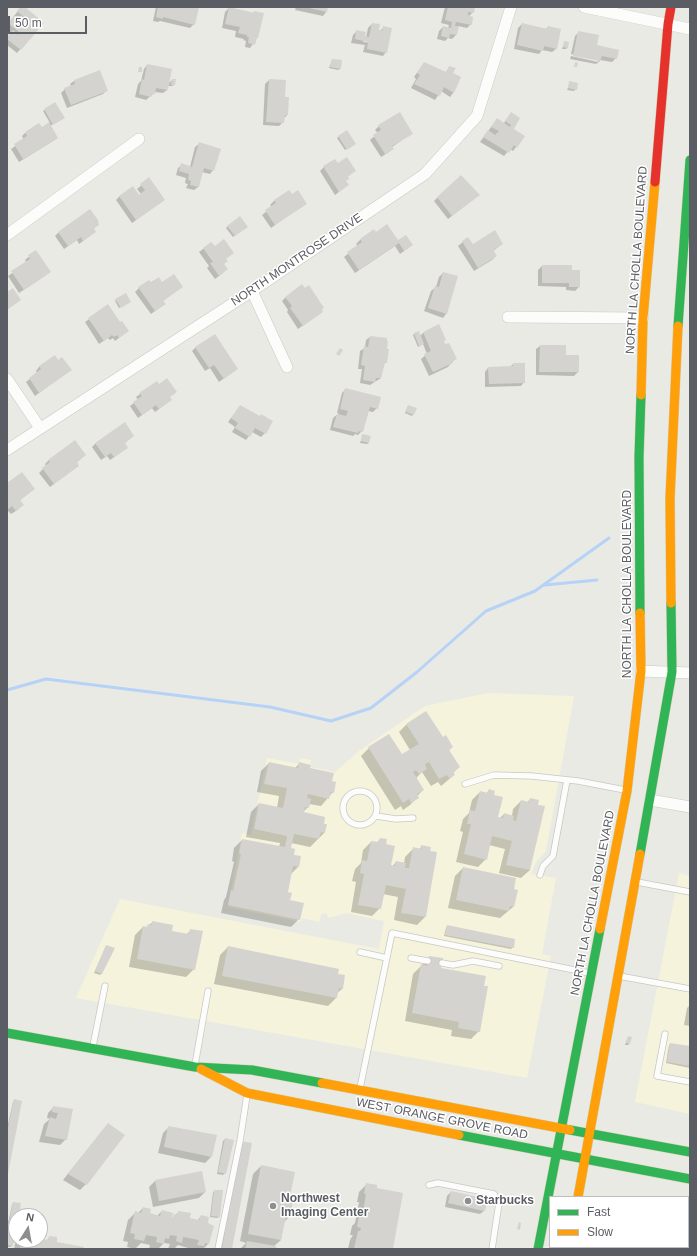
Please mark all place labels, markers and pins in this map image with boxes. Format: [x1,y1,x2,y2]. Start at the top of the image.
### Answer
place label: Northwest Imaging Center [281,1192,368,1220]
place label: Starbucks [476,1194,534,1208]
marker: Starbucks [463,1196,473,1206]
marker: Northwest Imaging Center [268,1201,278,1211]

